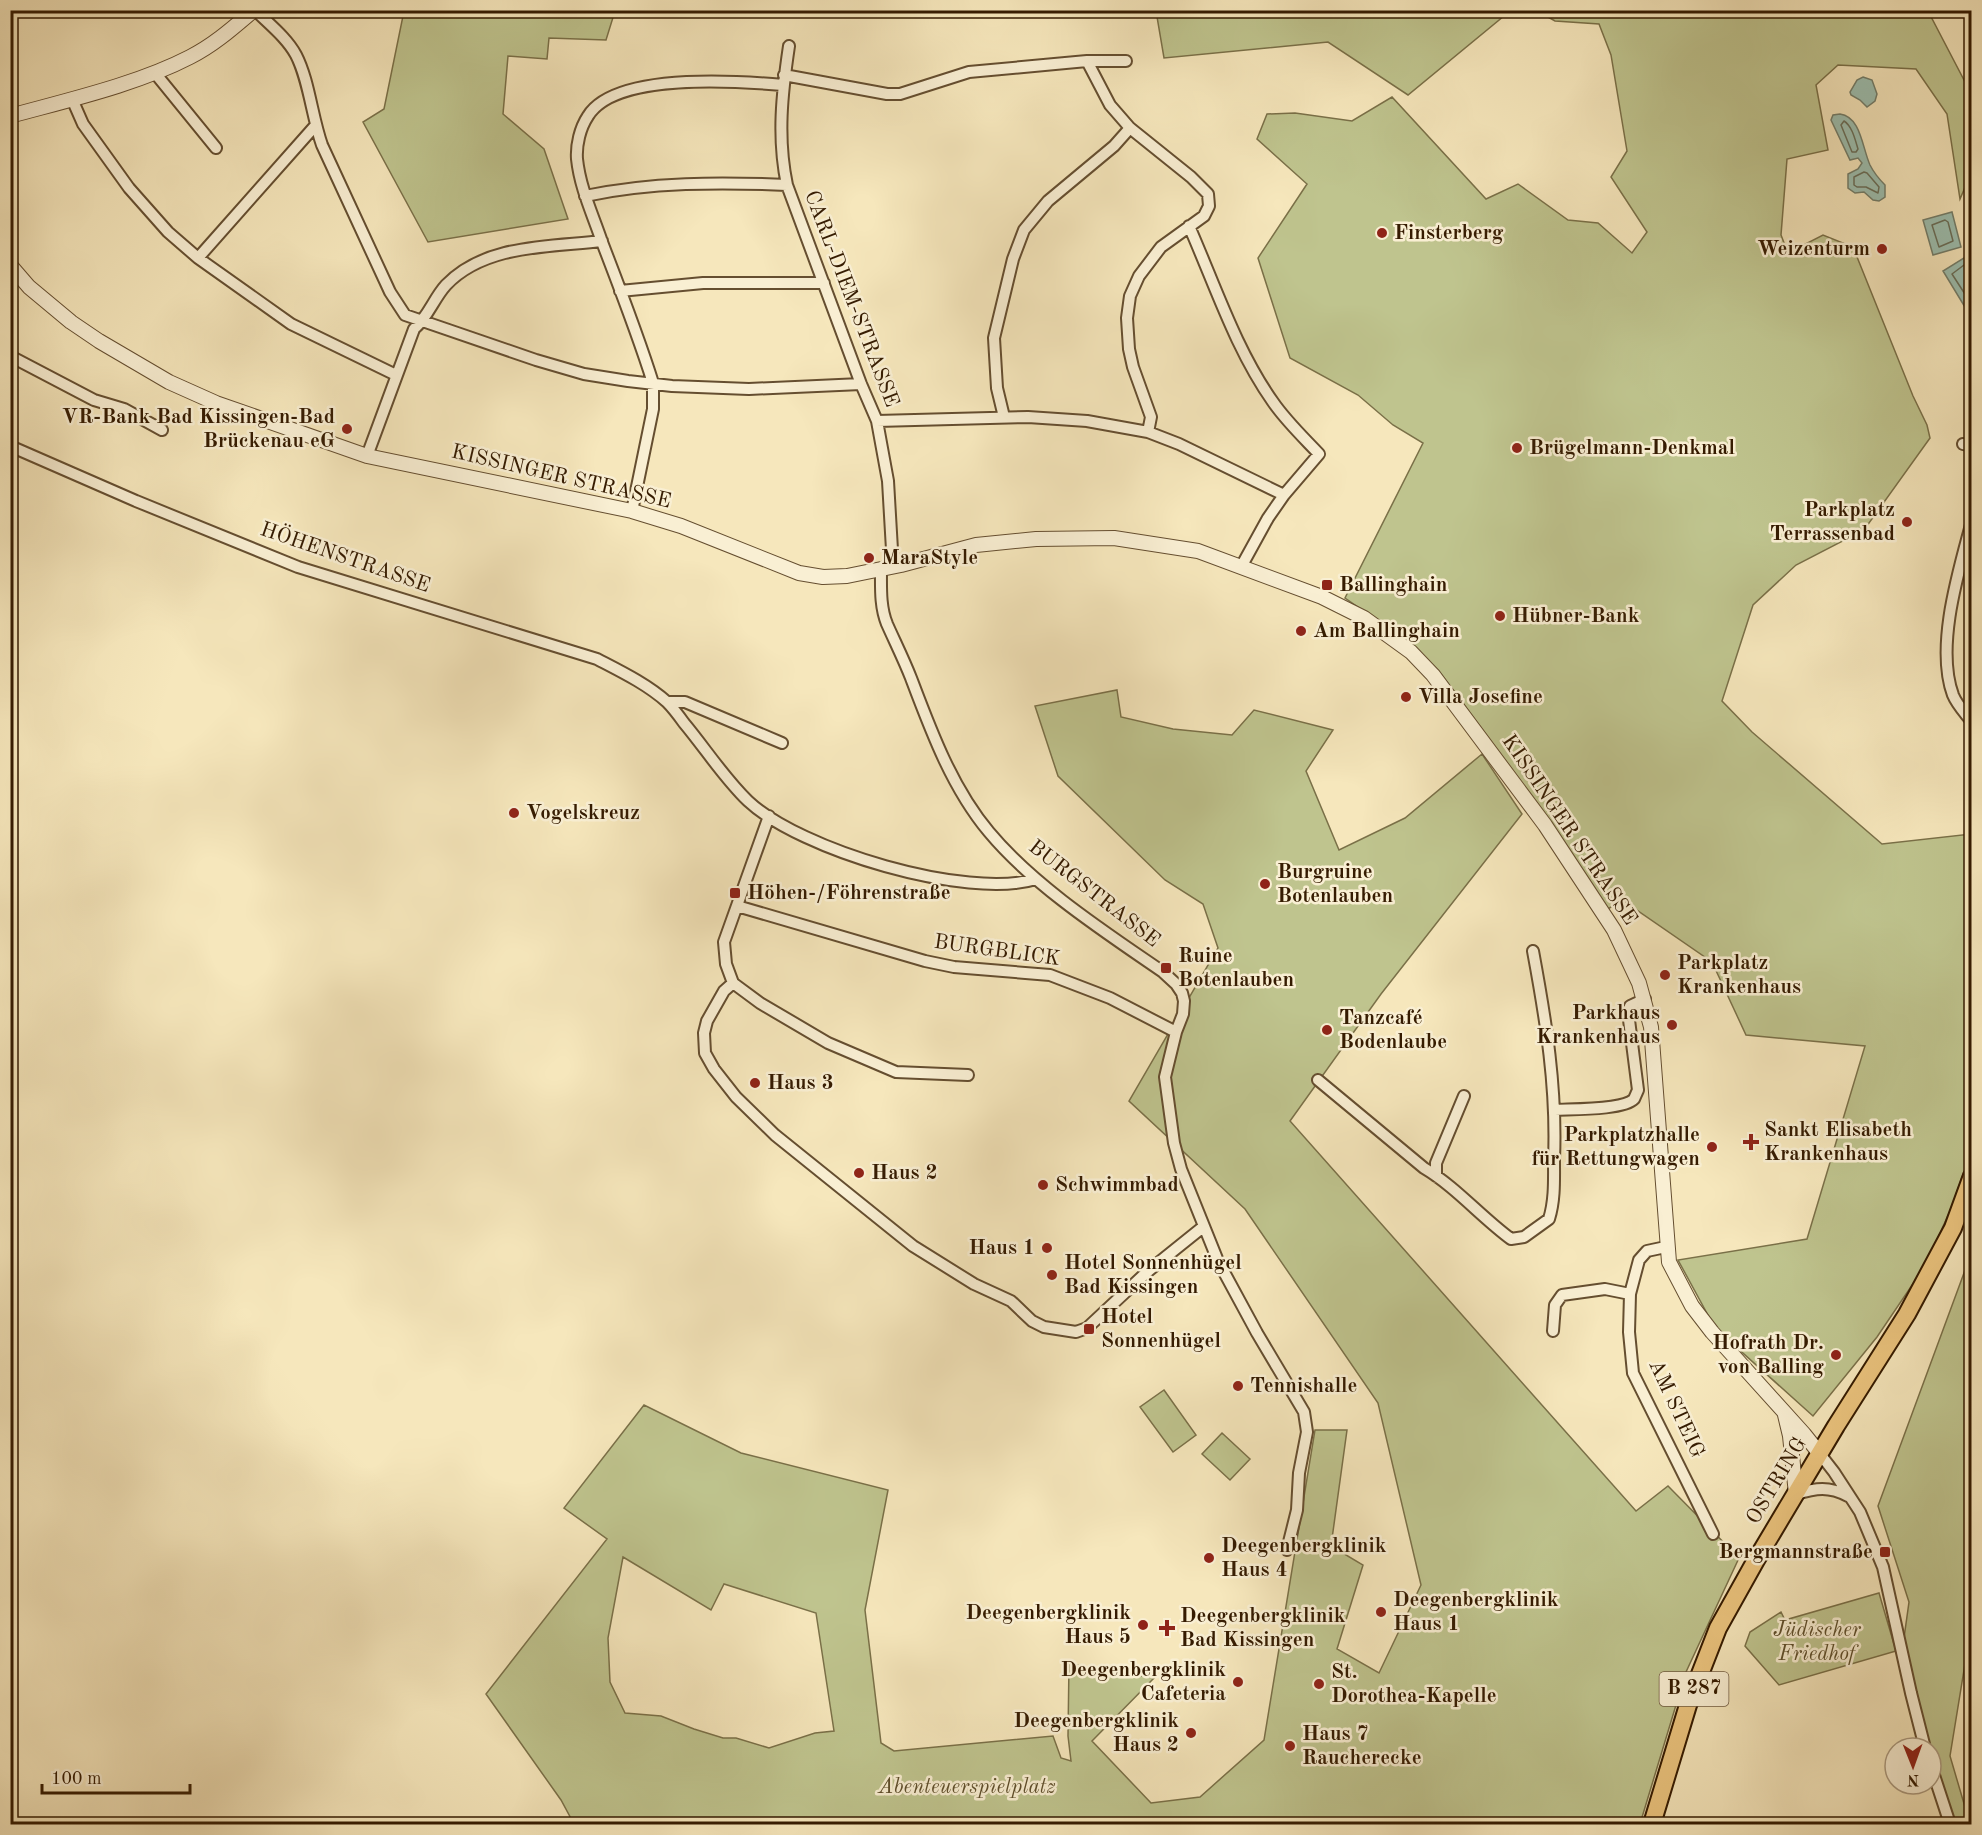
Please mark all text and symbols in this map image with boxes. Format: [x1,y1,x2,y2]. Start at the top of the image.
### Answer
street label: CARL-DIEM-STRASSE [800,188,902,410]
place label: Finsterberg [1394,223,1504,244]
marker: Finsterberg [1375,226,1389,240]
place label: Weizenturm [1757,239,1870,260]
marker: Weizenturm [1875,242,1889,256]
place label: VR-Bank Bad Kissingen-Bad Brückenau eG [62,407,335,452]
marker: VR-Bank Bad Kissingen-Bad Brückenau eG [340,422,354,436]
place label: Brügelmann-Denkmal [1529,438,1735,459]
street label: KISSINGER STRASSE [449,441,673,513]
marker: Brügelmann-Denkmal [1510,441,1524,455]
place label: Parkplatz Terrassenbad [1770,500,1895,545]
street label: HÖHENSTRASSE [257,515,434,597]
marker: Parkplatz Terrassenbad [1900,515,1914,529]
place label: MaraStyle [881,548,978,569]
marker: MaraStyle [862,551,876,565]
place label: Ballinghain [1339,575,1447,596]
marker: Ballinghain [1320,578,1334,592]
place label: Hübner-Bank [1512,606,1640,627]
marker: Hübner-Bank [1493,609,1507,623]
place label: Am Ballinghain [1313,621,1460,642]
marker: Am Ballinghain [1294,624,1308,638]
place label: Villa Josefine [1418,687,1543,708]
marker: Villa Josefine [1399,690,1413,704]
street label: KISSINGER STRASSE [1497,731,1641,929]
place label: Vogelskreuz [526,803,640,824]
marker: Vogelskreuz [507,806,521,820]
street label: BURGSTRASSE [1024,836,1164,952]
place label: Burgruine Botenlauben [1277,862,1393,907]
marker: Burgruine Botenlauben [1258,877,1272,891]
place label: Höhen-/Föhrenstraße [747,883,951,904]
marker: Höhen-/Föhrenstraße [728,886,742,900]
street label: BURGBLICK [932,932,1062,970]
place label: Ruine Botenlauben [1178,946,1294,991]
place label: Parkplatz Krankenhaus [1677,953,1801,998]
marker: Ruine Botenlauben [1159,961,1173,975]
marker: Parkplatz Krankenhaus [1658,968,1672,982]
place label: Parkhaus Krankenhaus [1536,1003,1660,1048]
place label: Tanzcafé Bodenlaube [1339,1008,1447,1053]
marker: Parkhaus Krankenhaus [1665,1018,1679,1032]
marker: Tanzcafé Bodenlaube [1320,1023,1334,1037]
place label: Haus 3 [767,1073,834,1094]
marker: Haus 3 [748,1076,762,1090]
place label: Sankt Elisabeth Krankenhaus [1764,1120,1912,1165]
place label: Parkplatzhalle für Rettungwagen [1531,1125,1700,1170]
marker: Sankt Elisabeth Krankenhaus [1742,1133,1760,1151]
marker: Parkplatzhalle für Rettungwagen [1705,1140,1719,1154]
place label: Haus 2 [871,1163,938,1184]
marker: Haus 2 [852,1166,866,1180]
place label: Schwimmbad [1055,1175,1179,1196]
marker: Schwimmbad [1036,1178,1050,1192]
place label: Haus 1 [968,1238,1035,1259]
marker: Haus 1 [1040,1241,1054,1255]
place label: Hotel Sonnenhügel Bad Kissingen [1064,1253,1242,1298]
marker: Hotel Sonnenhügel Bad Kissingen [1045,1268,1059,1282]
place label: Hotel Sonnenhügel [1101,1307,1221,1352]
marker: Hotel Sonnenhügel [1082,1322,1096,1336]
place label: Hofrath Dr. von Balling [1712,1333,1824,1378]
marker: Hofrath Dr. von Balling [1829,1348,1843,1362]
street label: AM STEIG [1644,1357,1708,1461]
place label: Tennishalle [1250,1376,1357,1397]
marker: Tennishalle [1231,1379,1245,1393]
street label: OSTRING [1743,1434,1811,1528]
place label: Deegenbergklinik Haus 4 [1221,1536,1387,1581]
place label: Bergmannstraße [1719,1542,1873,1563]
marker: Bergmannstraße [1878,1545,1892,1559]
marker: Deegenbergklinik Haus 4 [1202,1551,1216,1565]
place label: Deegenbergklinik Haus 1 [1393,1590,1559,1635]
place label: Deegenbergklinik Haus 5 [966,1603,1131,1648]
marker: Deegenbergklinik Haus 1 [1374,1605,1388,1619]
place label: Deegenbergklinik Bad Kissingen [1180,1606,1346,1651]
marker: Deegenbergklinik Haus 5 [1136,1618,1150,1632]
marker: Deegenbergklinik Bad Kissingen [1158,1619,1176,1637]
park label: Jüdischer Friedhof [1773,1620,1862,1665]
place label: Deegenbergklinik Cafeteria [1061,1660,1226,1705]
place label: St. Dorothea-Kapelle [1331,1662,1497,1707]
road number: B 287 [1660,1672,1728,1706]
marker: Deegenbergklinik Cafeteria [1231,1675,1245,1689]
marker: St. Dorothea-Kapelle [1312,1677,1326,1691]
place label: Deegenbergklinik Haus 2 [1014,1711,1179,1756]
place label: Haus 7 Raucherecke [1302,1724,1422,1769]
marker: Deegenbergklinik Haus 2 [1184,1726,1198,1740]
north arrow [1883,1736,1943,1796]
marker: Haus 7 Raucherecke [1283,1739,1297,1753]
scale bar [42,1757,190,1795]
text: 100 m [51,1770,102,1788]
text: N [1906,1771,1919,1787]
park label: Abenteuerspielplatz [877,1777,1056,1798]

